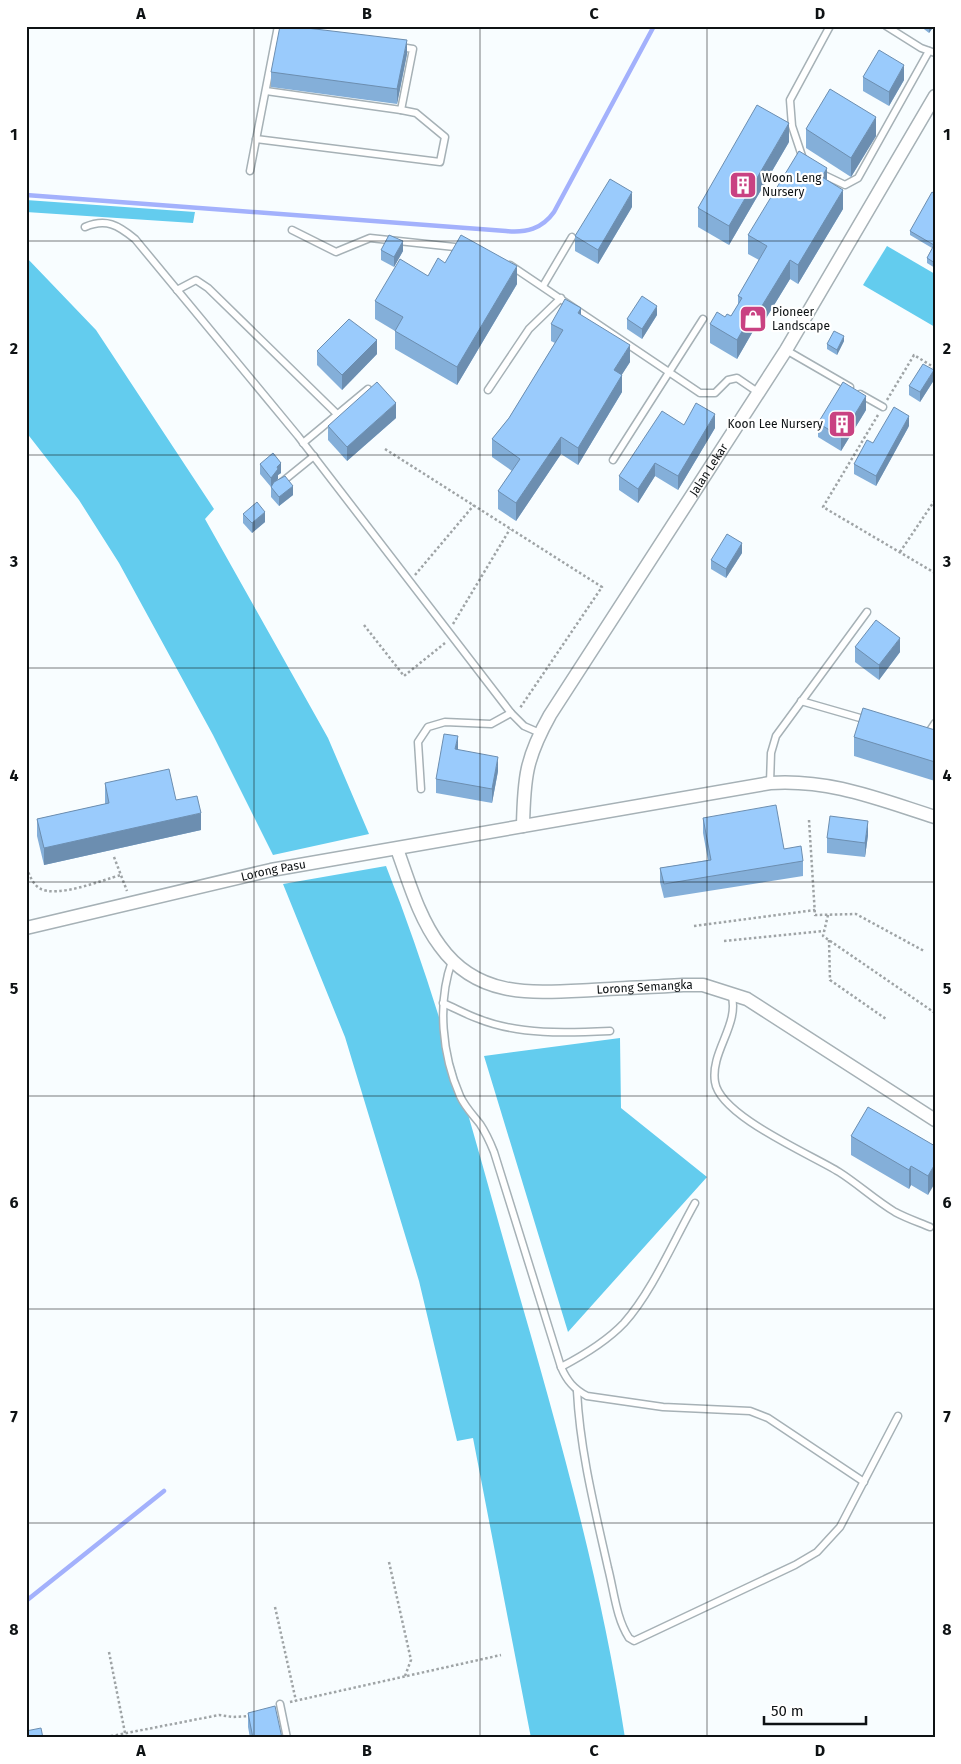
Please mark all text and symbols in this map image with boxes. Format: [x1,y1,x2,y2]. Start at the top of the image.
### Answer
text: A [135,4,146,23]
text: B [362,4,372,23]
text: C [589,4,599,23]
text: D [815,4,825,23]
text: 1 [10,125,18,144]
text: 1 [943,125,951,144]
building icon: Woon Leng Nursery [728,170,758,200]
place label: Woon Leng Nursery [762,171,822,199]
shop icon: Pioneer Landscape [738,304,768,334]
place label: Pioneer Landscape [772,305,830,333]
text: 2 [10,339,18,358]
text: 2 [943,339,951,358]
building icon: Koon Lee Nursery [827,409,857,439]
place label: Koon Lee Nursery [728,417,823,431]
street label: Jalan Lekar [687,441,731,499]
text: 3 [9,552,18,571]
text: 3 [942,552,951,571]
text: 4 [9,766,19,785]
text: 4 [942,766,952,785]
street label: Lorong Pasu [240,857,307,884]
street label: Lorong Semangka [596,978,693,997]
text: 5 [10,979,19,998]
text: 5 [943,979,952,998]
text: 6 [9,1193,19,1212]
text: 6 [942,1193,952,1212]
text: 7 [10,1407,18,1426]
text: 7 [943,1407,951,1426]
text: 8 [9,1620,19,1639]
text: 8 [942,1620,952,1639]
scale bar [764,1694,866,1726]
text: 50 m [771,1702,804,1720]
text: A [135,1741,146,1760]
text: B [362,1741,372,1760]
text: C [589,1741,599,1760]
text: D [815,1741,825,1760]

